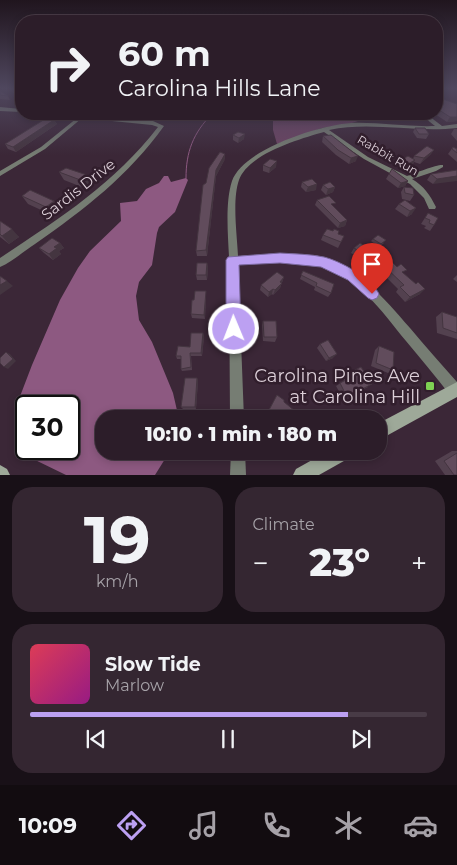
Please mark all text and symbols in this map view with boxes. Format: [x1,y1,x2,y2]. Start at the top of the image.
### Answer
text: 60 m [118,32,211,75]
icon: right [35,35,100,100]
text: Carolina Hills Lane [118,75,320,102]
street label: Rabbit Run [355,132,421,178]
street label: Sardis Drive [37,154,119,224]
pin [351,243,393,294]
icon: arrive [358,250,386,278]
position arrow [207,302,259,354]
place label: Carolina Pines Ave at Carolina Hill [254,365,420,408]
marker: Carolina Pines Ave at Carolina Hill [424,380,436,392]
speed limit sign: 30 [15,395,80,460]
text: 10:10 · 1 min · 180 m [145,423,337,446]
text: 19 [84,500,151,579]
text: Climate [253,515,315,534]
text: 23° [309,539,370,586]
text: − [253,546,269,580]
text: + [411,546,427,580]
text: km/h [96,572,139,591]
text: Slow Tide [105,653,201,676]
text: Marlow [105,676,164,695]
icon: previous [82,725,110,753]
icon: pause [214,725,242,753]
icon: next [347,725,375,753]
icon: directions [114,808,149,843]
icon: music [186,808,221,843]
icon: phone [259,808,294,843]
icon: climate [331,808,366,843]
icon: car [403,808,438,843]
text: 10:09 [19,812,77,839]

